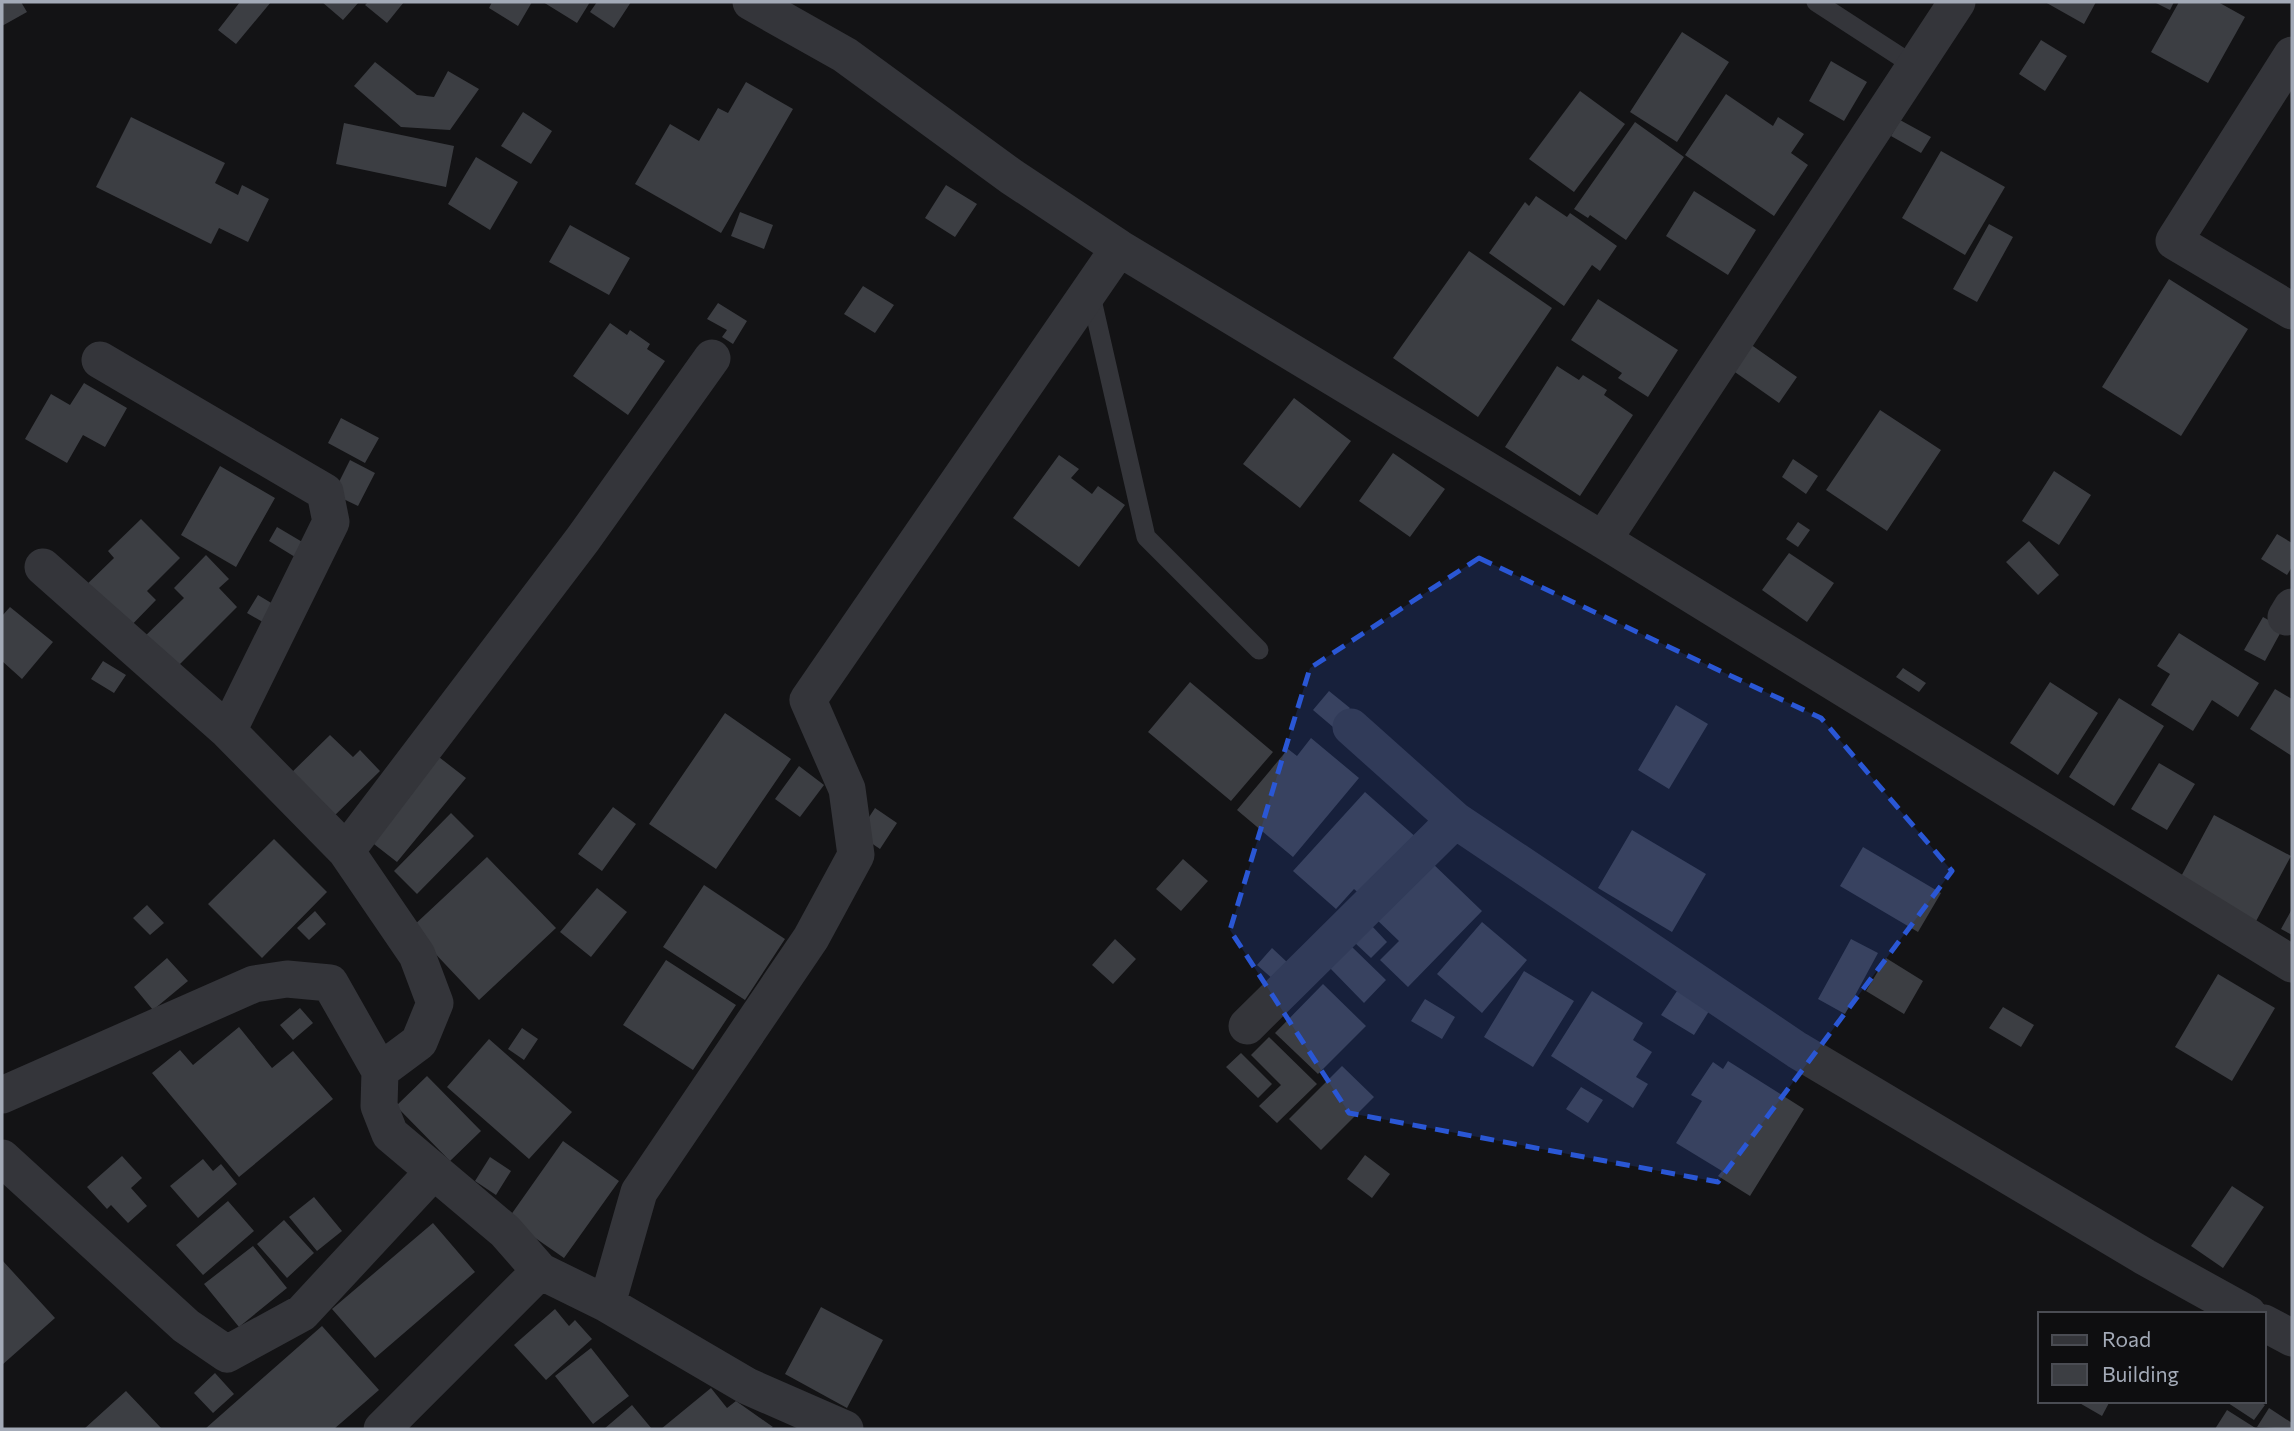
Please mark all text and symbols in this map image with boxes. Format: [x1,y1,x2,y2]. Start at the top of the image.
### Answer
legend [2038,1312,2266,1403]
text: Road [2102,1326,2151,1351]
text: Building [2102,1361,2179,1386]

